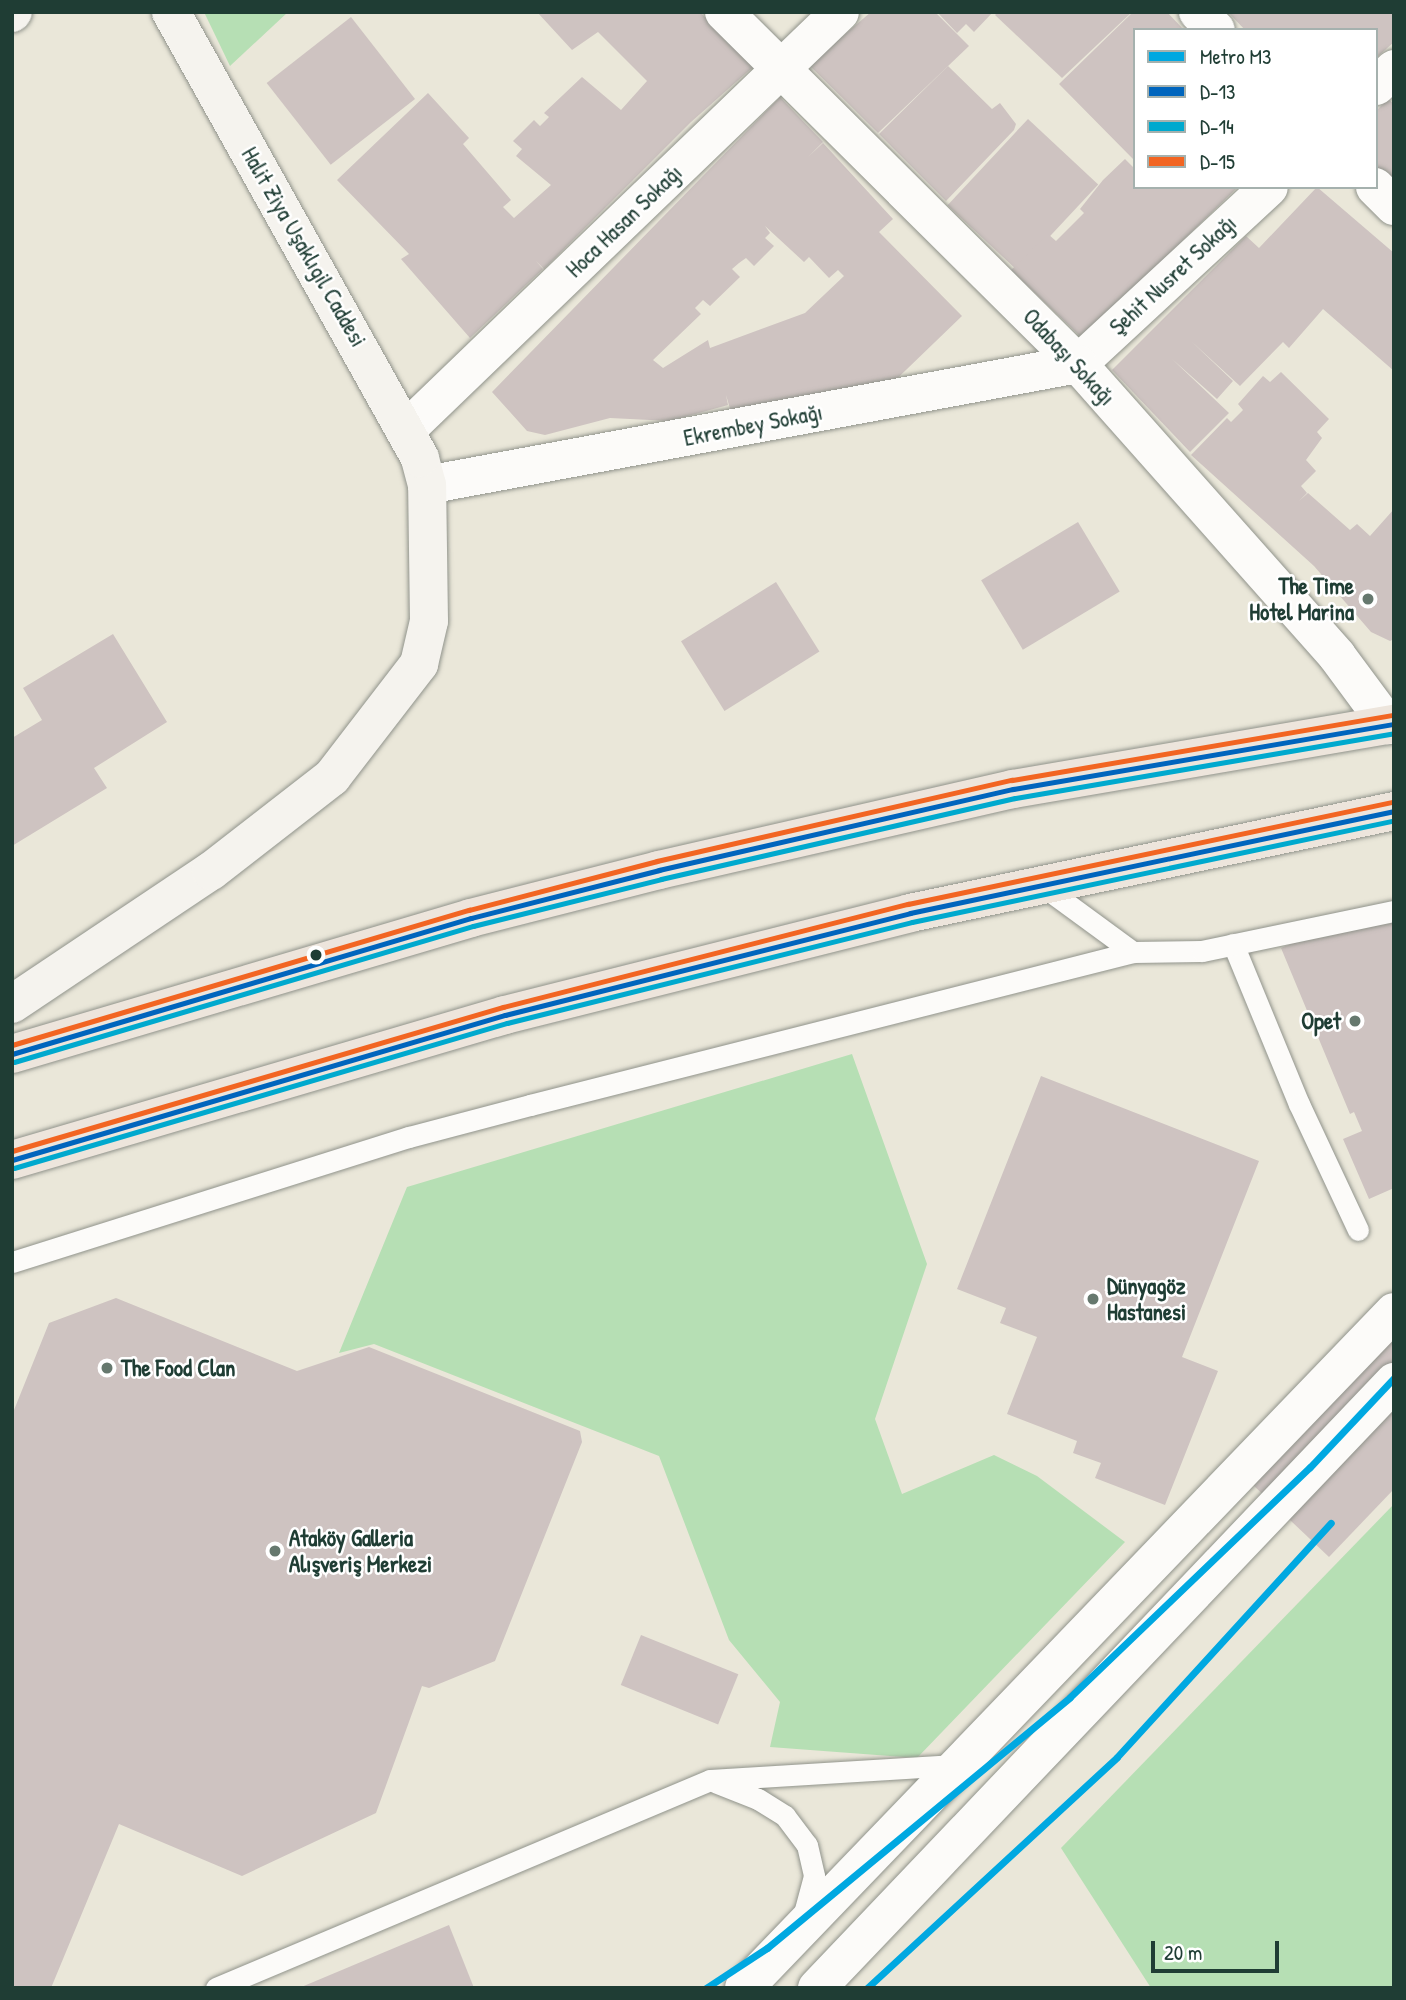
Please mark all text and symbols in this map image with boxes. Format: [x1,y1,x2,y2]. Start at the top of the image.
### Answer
legend [1133,28,1378,189]
text: Metro M3 [1200,42,1271,71]
text: D-13 [1200,77,1236,106]
text: D-14 [1200,112,1234,141]
street label: Halit Ziya Uşaklıgil Caddesi [236,142,372,352]
text: D-15 [1200,147,1235,176]
street label: Hoca Hasan Sokağı [560,159,688,283]
street label: Şehit Nusret Sokağı [1104,209,1242,341]
street label: Odabaşı Sokağı [1017,303,1121,411]
street label: Ekrembey Sokağı [681,398,825,452]
place label: The Time Hotel Marina [1249,572,1354,626]
marker: The Time Hotel Marina [1360,591,1376,607]
unlabelled marker [309,948,323,962]
place label: Opet [1301,1007,1341,1035]
marker: Opet [1347,1013,1363,1029]
place label: Dünyagöz Hastanesi [1107,1272,1186,1326]
marker: Dünyagöz Hastanesi [1085,1291,1101,1307]
place label: The Food Clan [121,1354,235,1382]
marker: The Food Clan [99,1360,115,1376]
place label: Ataköy Galleria Alışveriş Merkezi [289,1524,432,1578]
marker: Ataköy Galleria Alışveriş Merkezi [267,1543,283,1559]
scale bar [1154,1926,1282,1970]
text: 20 m [1164,1938,1202,1967]

